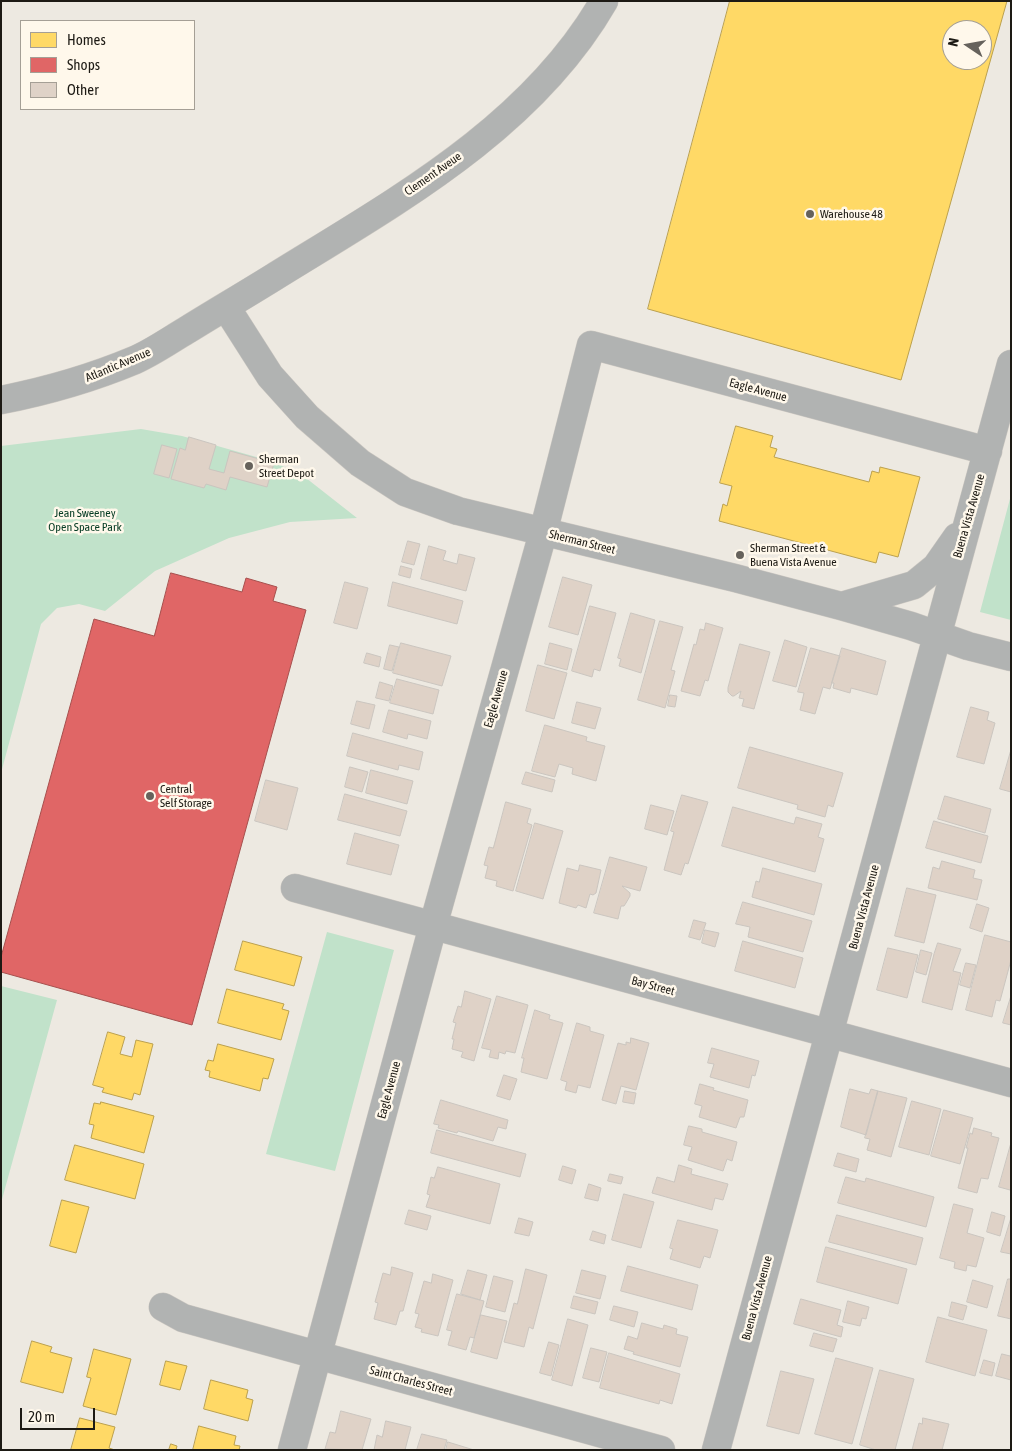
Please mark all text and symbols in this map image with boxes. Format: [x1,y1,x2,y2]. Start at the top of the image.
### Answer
legend [20,20,195,110]
north arrow [942,20,992,70]
text: Homes [67,31,106,48]
text: N [945,36,962,48]
text: Shops [67,56,100,73]
text: Other [67,81,99,98]
street label: Clement Aveue [402,149,464,199]
place label: Warehouse 48 [820,207,883,221]
marker: Warehouse 48 [804,208,816,220]
street label: Atlantic Avenue [83,345,153,385]
street label: Eagle Avenue [728,375,788,405]
place label: Sherman Street Depot [259,452,314,480]
marker: Sherman Street Depot [243,460,255,472]
street label: Buena Vista Avenue [950,472,988,560]
park label: Jean Sweeney Open Space Park [48,506,122,534]
street label: Sherman Street [547,527,617,557]
place label: Sherman Street & Buena Vista Avenue [750,541,837,569]
marker: Sherman Street & Buena Vista Avenue [734,549,746,561]
street label: Eagle Avenue [481,669,511,729]
place label: Central Self Storage [160,782,212,810]
marker: Central Self Storage [144,790,156,802]
street label: Buena Vista Avenue [846,863,882,951]
street label: Bay Street [630,973,676,999]
street label: Eagle Avenue [374,1060,404,1120]
street label: Buena Vista Avenue [739,1254,775,1342]
street label: Saint Charles Street [368,1363,454,1399]
scale bar [22,1398,98,1430]
text: 20 m [28,1408,55,1425]

